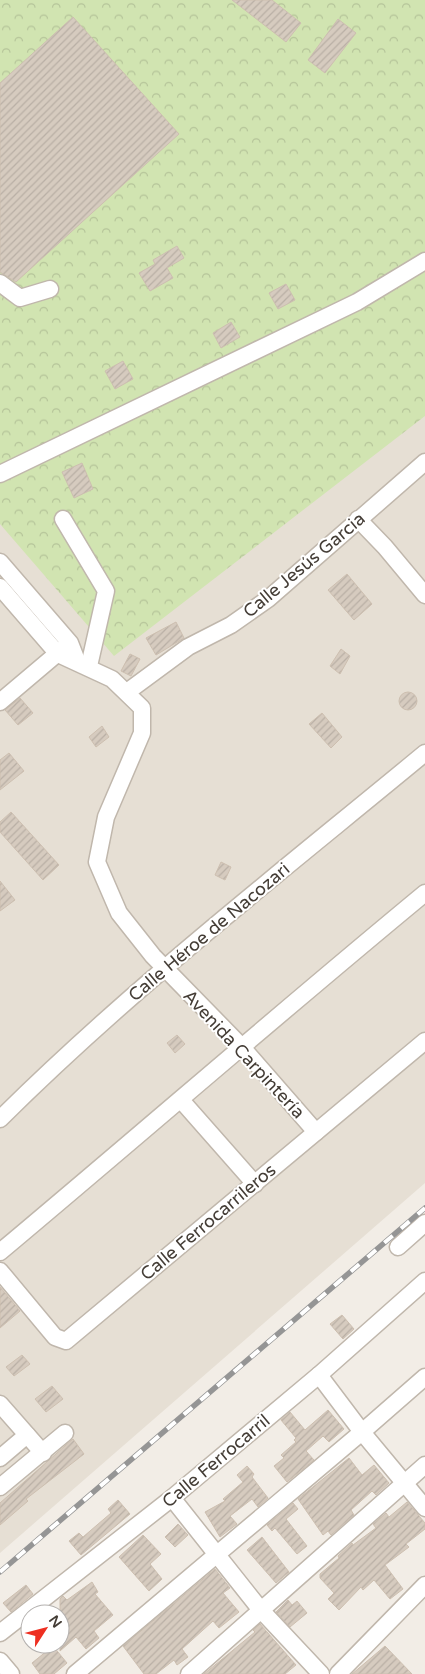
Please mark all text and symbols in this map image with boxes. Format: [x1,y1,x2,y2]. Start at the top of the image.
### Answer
street label: Calle Jesús Garcia [239,508,369,622]
street label: Calle Héroe de Nacozari [124,858,294,1006]
street label: Avenida Carpintería [178,985,310,1123]
street label: Calle Ferrocarrileros [136,1159,280,1285]
street label: Calle Ferrocarril [158,1410,274,1512]
north arrow [20,1604,70,1654]
text: N [45,1612,65,1631]

